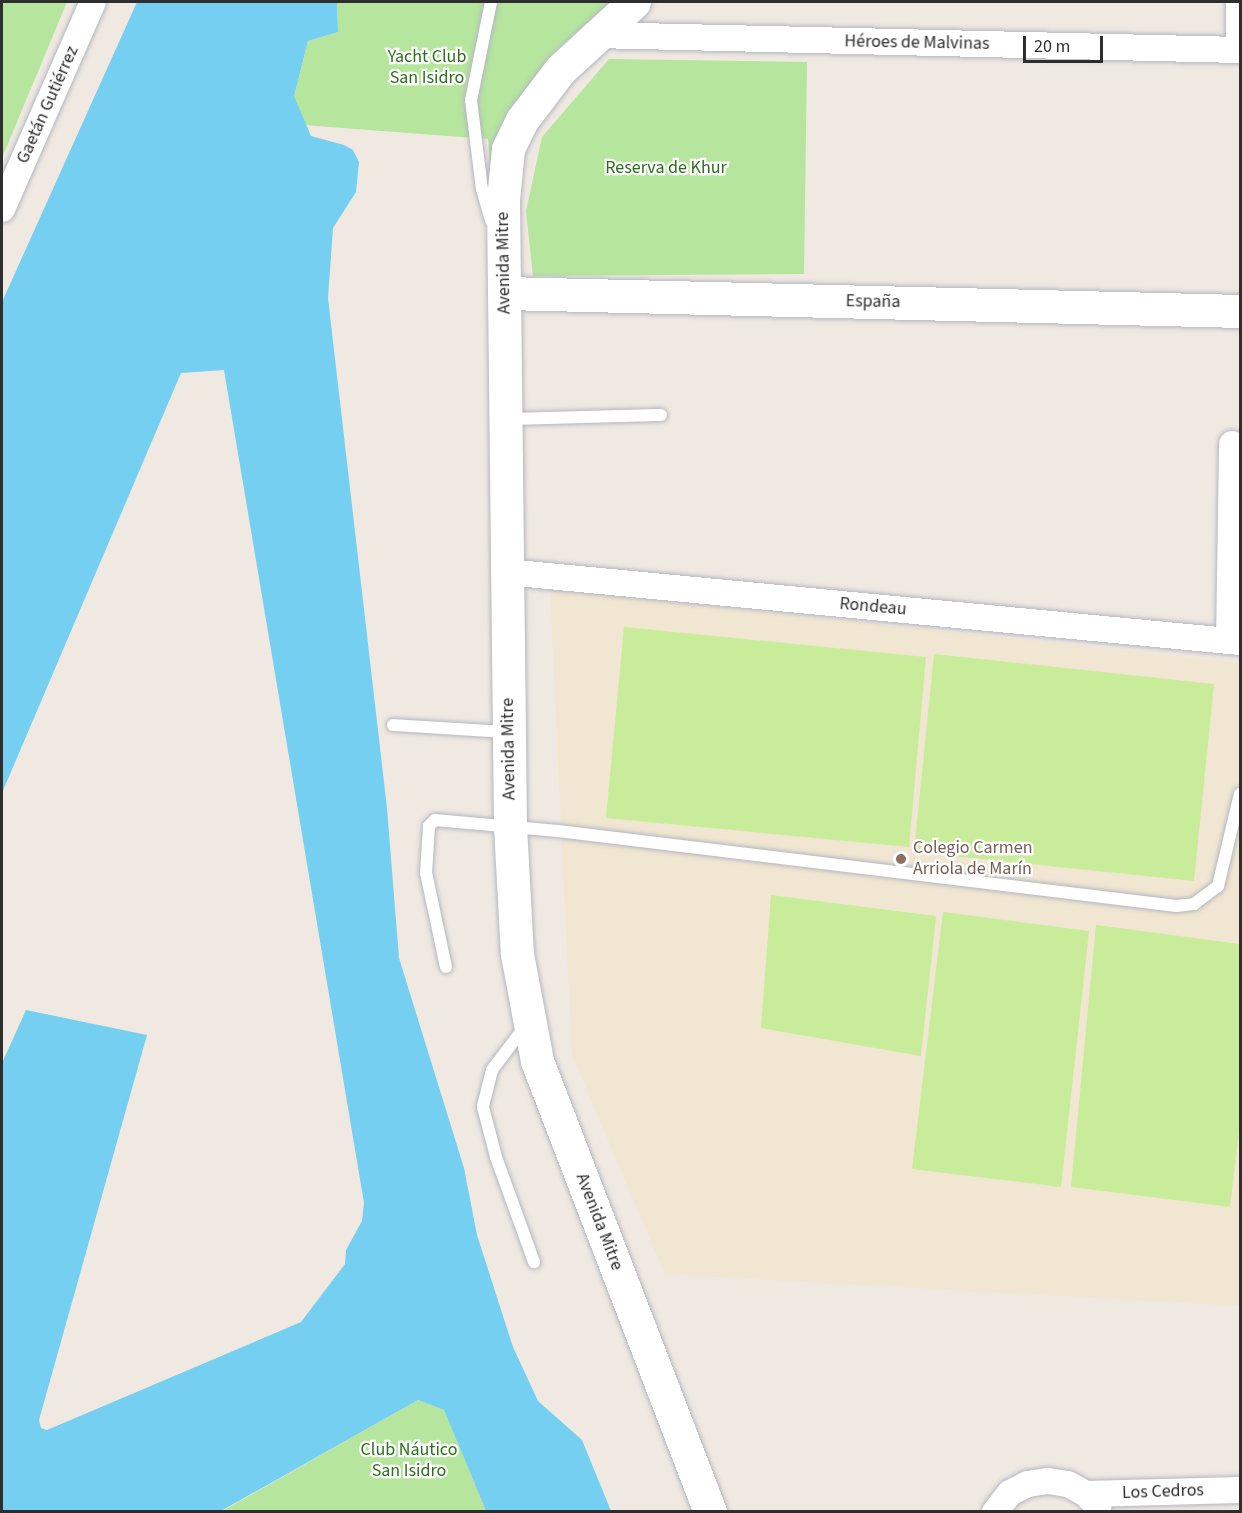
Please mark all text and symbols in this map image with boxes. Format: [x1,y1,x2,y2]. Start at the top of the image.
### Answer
scale bar [1026,24,1106,62]
street label: Héroes de Malvinas [844,31,990,55]
text: 20 m [1034,34,1070,59]
street label: Gaetán Gutiérrez [12,43,84,167]
park label: Yacht Club San Isidro [388,47,466,90]
park label: Reserva de Khur [605,157,727,179]
street label: Avenida Mitre [492,212,516,314]
street label: España [845,291,901,313]
street label: Rondeau [839,593,907,621]
street label: Avenida Mitre [497,698,521,800]
place label: Colegio Carmen Arriola de Marín [913,838,1033,880]
marker: Colegio Carmen Arriola de Marín [894,852,908,866]
street label: Avenida Mitre [571,1170,627,1274]
park label: Club Náutico San Isidro [361,1440,457,1482]
street label: Los Cedros [1122,1480,1204,1504]

